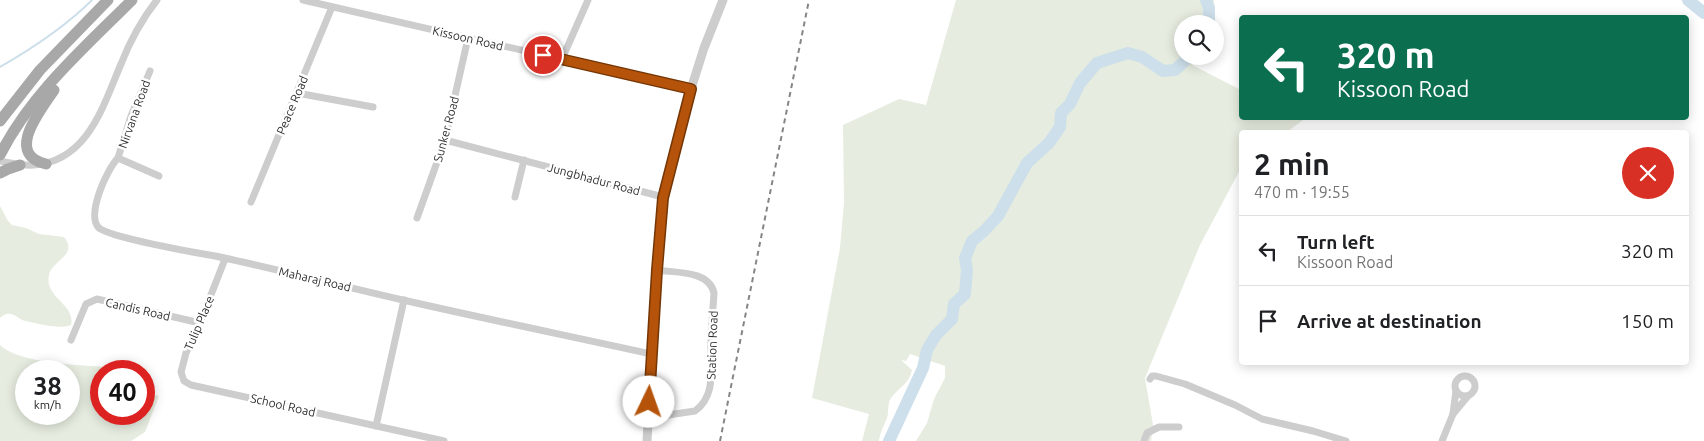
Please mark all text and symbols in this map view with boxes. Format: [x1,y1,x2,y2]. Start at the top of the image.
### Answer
map controls [1174,15,1224,65]
button: search [1174,15,1224,65]
street label: Kissoon Road [431,24,505,52]
pin [522,34,564,76]
icon: left [1254,35,1319,100]
text: 320 m [1337,35,1435,75]
icon: arrive [529,41,557,69]
street label: Peace Road [274,74,310,136]
text: Kissoon Road [1337,76,1469,101]
street label: Nirvana Road [116,78,152,150]
street label: Sunker Road [431,95,461,163]
text: 2 min [1254,147,1330,181]
button: close [1622,147,1674,199]
street label: Jungbhadur Road [546,160,642,198]
text: 470 m · 19:55 [1254,183,1350,201]
text: Turn left [1297,231,1375,253]
icon: left [1254,237,1282,265]
text: 320 m [1621,240,1674,262]
text: Kissoon Road [1297,253,1393,271]
street label: Maharaj Road [278,264,352,294]
street label: Tulip Place [182,294,216,352]
street label: Candis Road [104,295,172,323]
icon: arrive [1254,307,1282,335]
street label: Station Road [704,310,720,380]
text: Arrive at destination [1297,310,1482,332]
text: 150 m [1621,310,1674,332]
speed limit sign: 40 [90,360,155,425]
text: 38 [33,372,62,400]
position arrow [622,375,674,427]
street label: School Road [249,391,317,419]
text: km/h [34,398,61,411]

